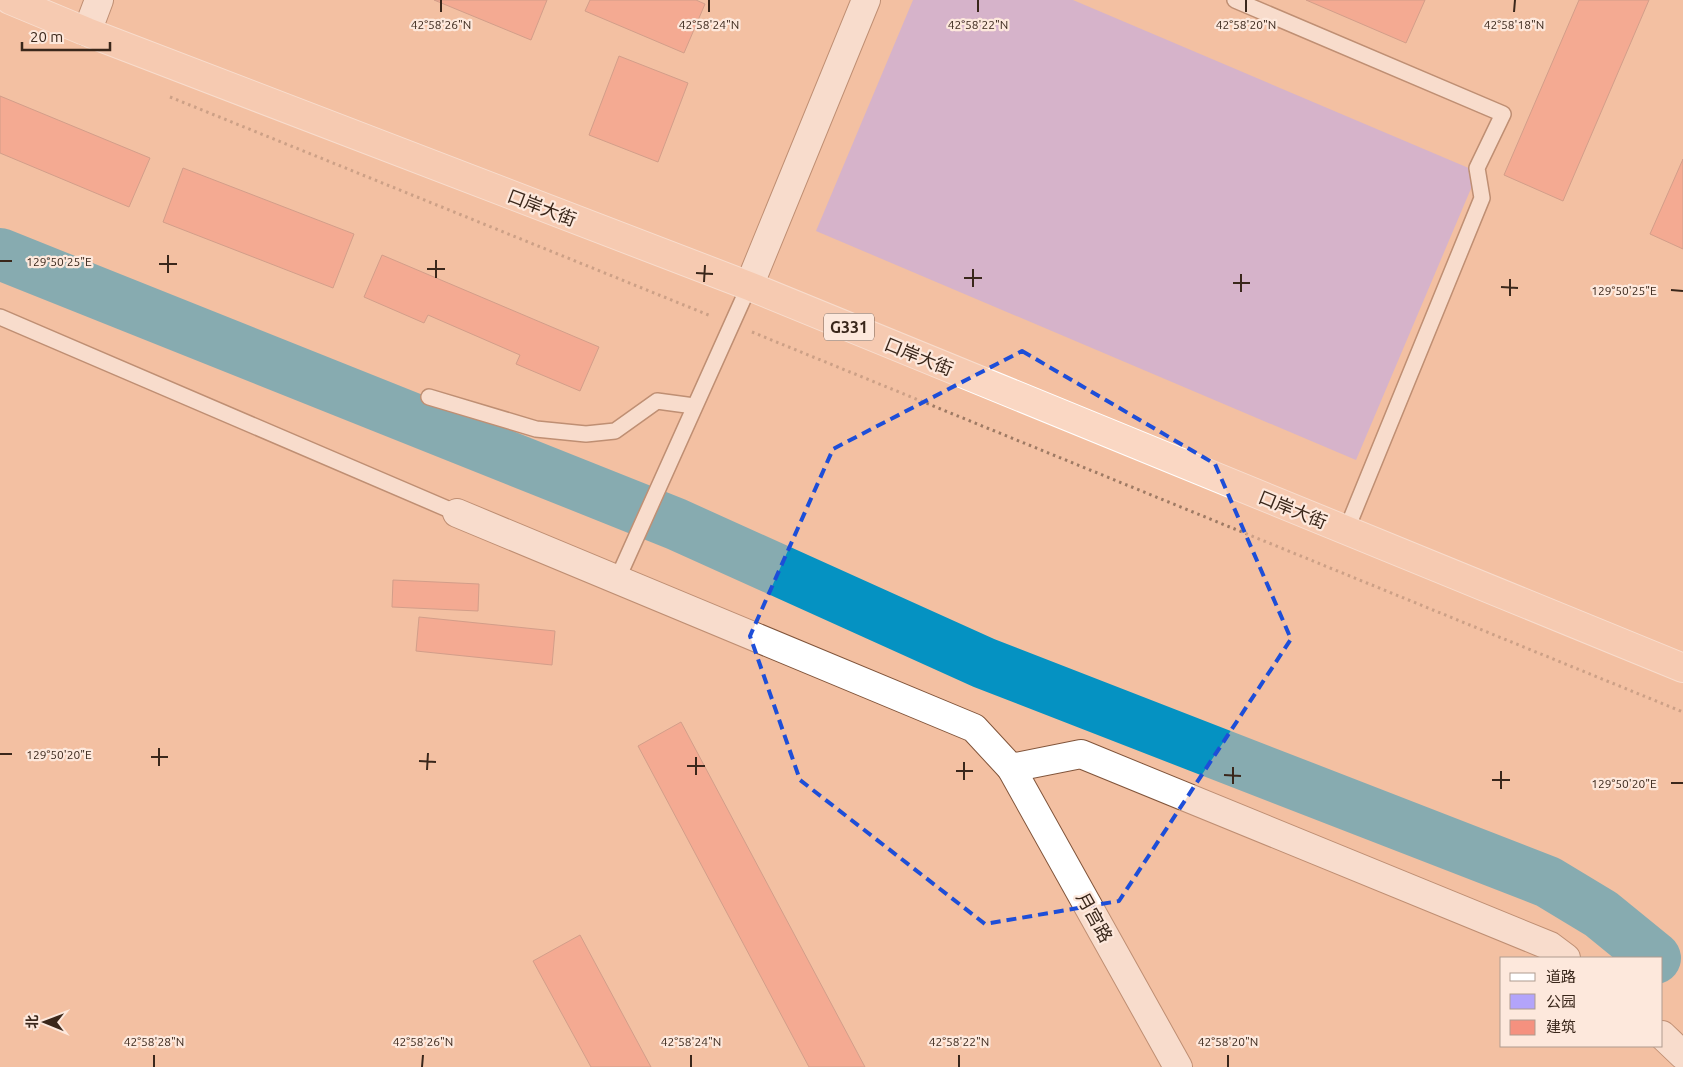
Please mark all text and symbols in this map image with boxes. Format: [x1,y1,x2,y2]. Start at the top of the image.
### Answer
text: 42°58'26"N [411,18,471,31]
text: 42°58'24"N [679,18,739,31]
text: 42°58'22"N [948,18,1008,31]
text: 42°58'20"N [1216,18,1276,31]
text: 42°58'18"N [1484,18,1544,31]
scale bar [22,20,110,52]
text: 20 m [30,28,63,45]
street label: 口岸大街 [505,185,579,229]
text: 129°50'25"E [26,255,92,268]
text: 129°50'25"E [1591,284,1657,297]
road number: G331 [824,314,874,341]
street label: 口岸大街 [882,333,956,379]
street label: 口岸大街 [1256,486,1330,532]
text: 129°50'20"E [26,748,92,761]
text: 129°50'20"E [1591,777,1657,790]
street label: 月宫路 [1073,889,1117,945]
legend [1500,957,1663,1047]
text: 道路 [1546,968,1576,985]
text: 公园 [1546,993,1576,1010]
north arrow [20,997,70,1047]
text: 北 [24,1015,40,1029]
text: 建筑 [1546,1018,1576,1035]
text: 42°58'28"N [124,1035,184,1048]
text: 42°58'26"N [393,1035,453,1048]
text: 42°58'24"N [661,1035,721,1048]
text: 42°58'22"N [929,1035,989,1048]
text: 42°58'20"N [1198,1035,1258,1048]

